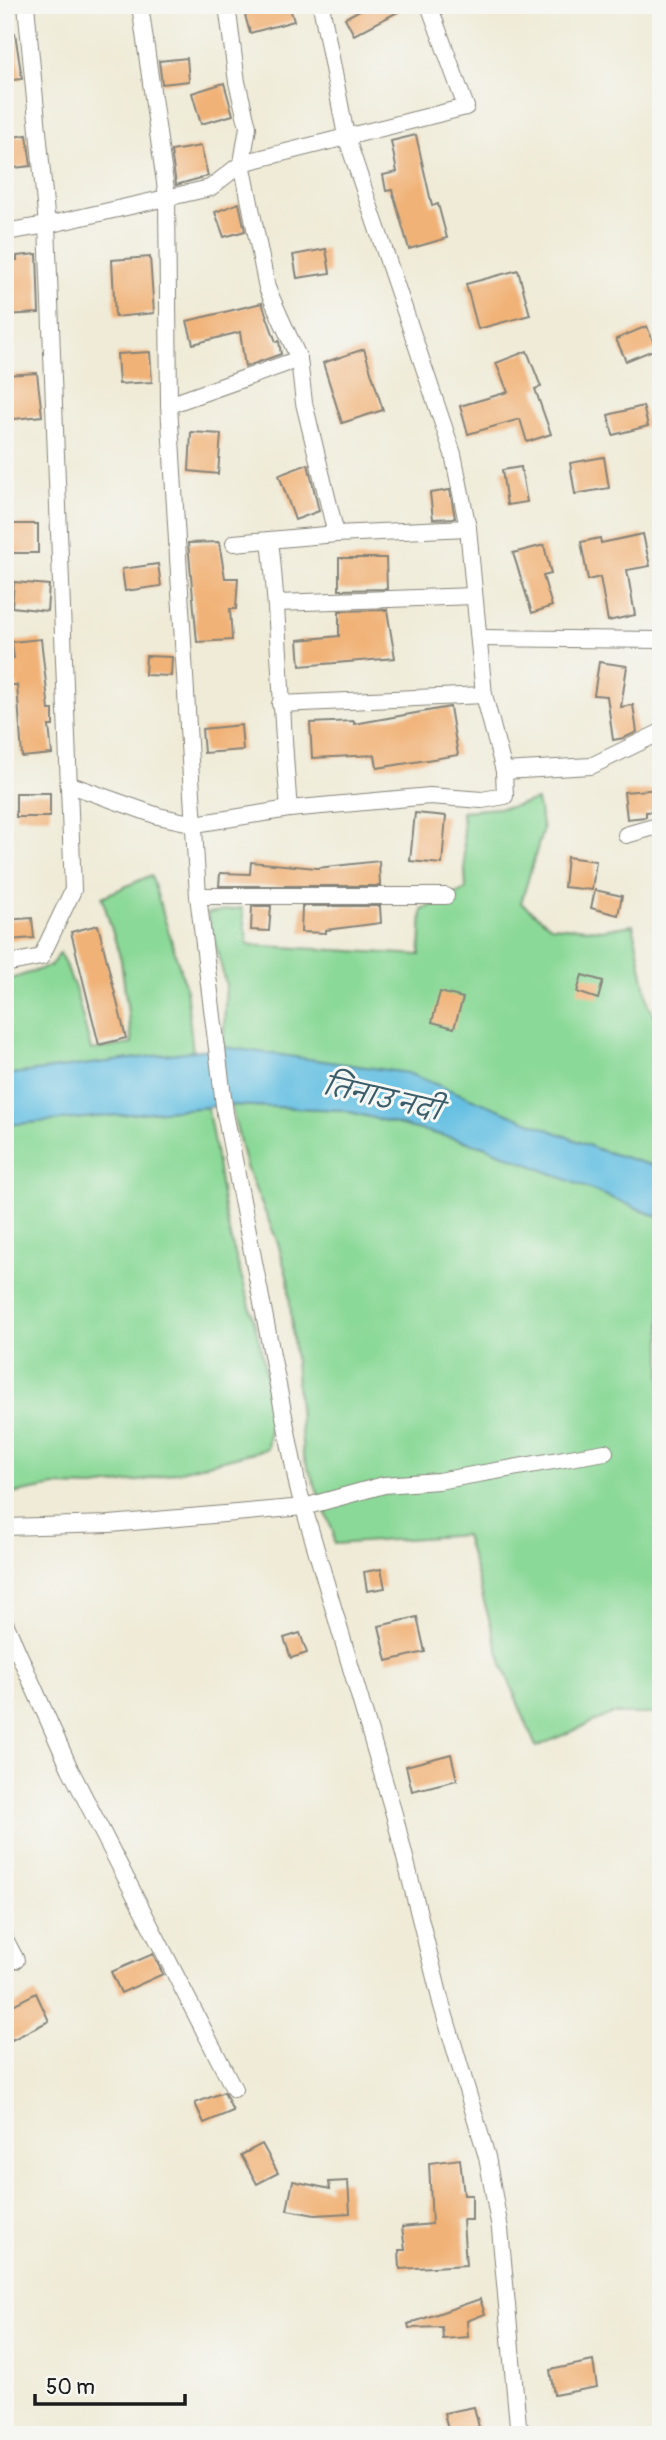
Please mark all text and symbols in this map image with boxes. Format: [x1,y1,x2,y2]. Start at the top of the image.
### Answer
water label: तिनाउ नदी [320,1065,451,1129]
scale bar [35,2363,186,2407]
text: 50 m [46,2374,95,2401]

